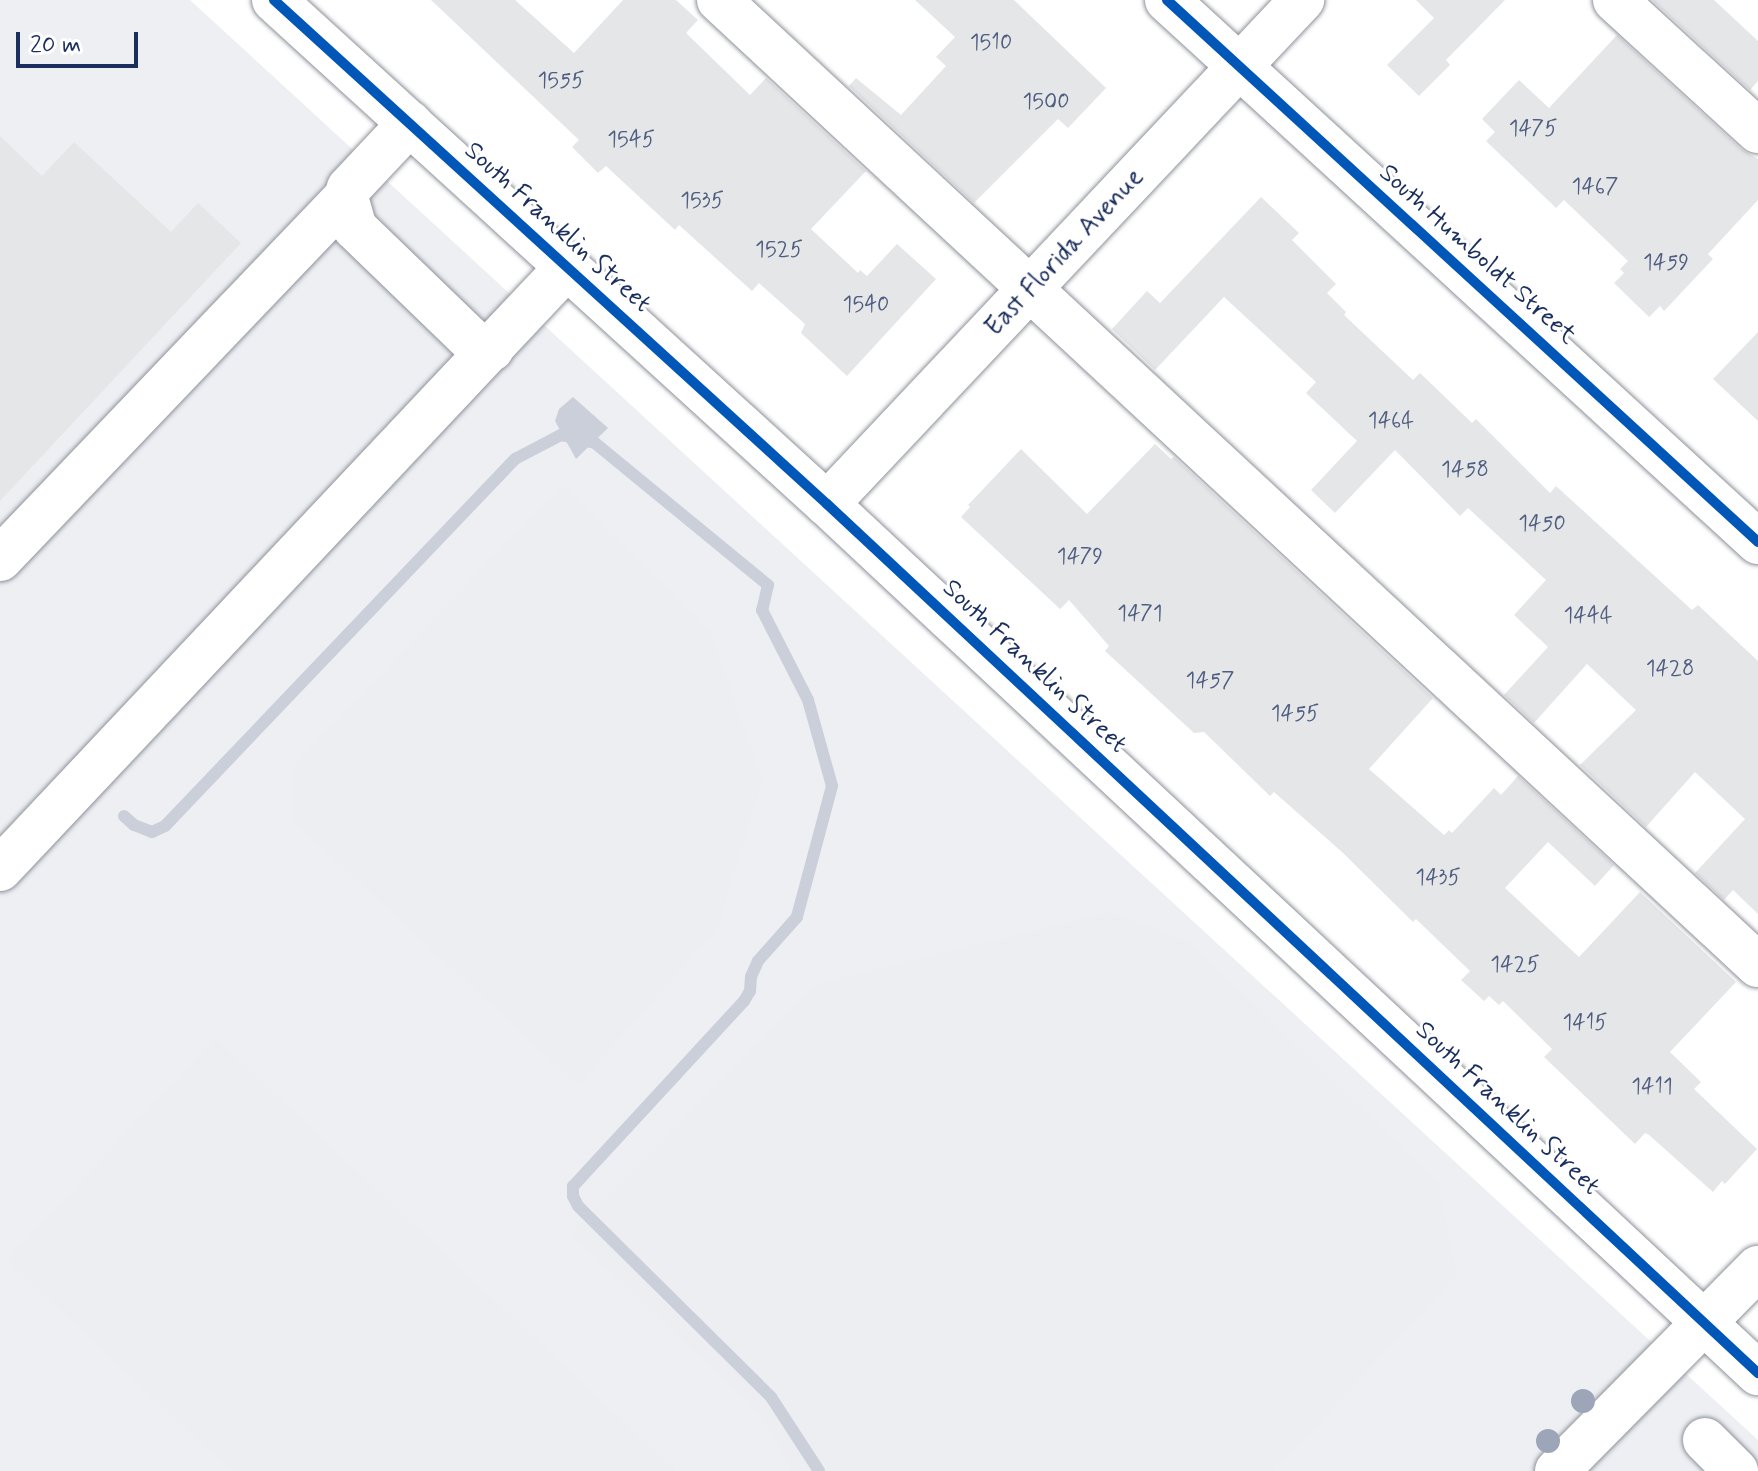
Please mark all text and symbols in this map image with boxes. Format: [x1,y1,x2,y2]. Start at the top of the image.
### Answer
scale bar [20,16,142,66]
text: 20 m [30,30,81,61]
house number: 1510 [970,31,1012,57]
house number: 1555 [538,69,584,95]
house number: 1500 [1022,90,1070,116]
house number: 1475 [1509,117,1557,143]
house number: 1545 [607,128,655,154]
street label: South Franklin Street [456,135,658,321]
street label: South Humboldt Street [1372,158,1582,352]
street label: East Florida Avenue [979,163,1151,343]
house number: 1467 [1572,175,1618,201]
house number: 1535 [680,189,724,215]
house number: 1525 [755,238,803,264]
house number: 1459 [1643,251,1689,277]
house number: 1540 [843,293,889,319]
house number: 1464 [1368,409,1414,435]
house number: 1458 [1441,458,1489,484]
house number: 1450 [1518,512,1566,538]
house number: 1479 [1057,545,1103,571]
street label: South Franklin Street [934,572,1134,762]
house number: 1471 [1117,602,1163,628]
house number: 1444 [1564,604,1612,630]
house number: 1428 [1646,657,1694,683]
house number: 1457 [1186,669,1234,695]
house number: 1455 [1271,702,1319,728]
house number: 1435 [1415,866,1461,892]
house number: 1425 [1490,953,1540,979]
house number: 1415 [1563,1011,1607,1037]
street label: South Franklin Street [1407,1014,1607,1204]
house number: 1411 [1631,1075,1673,1101]

